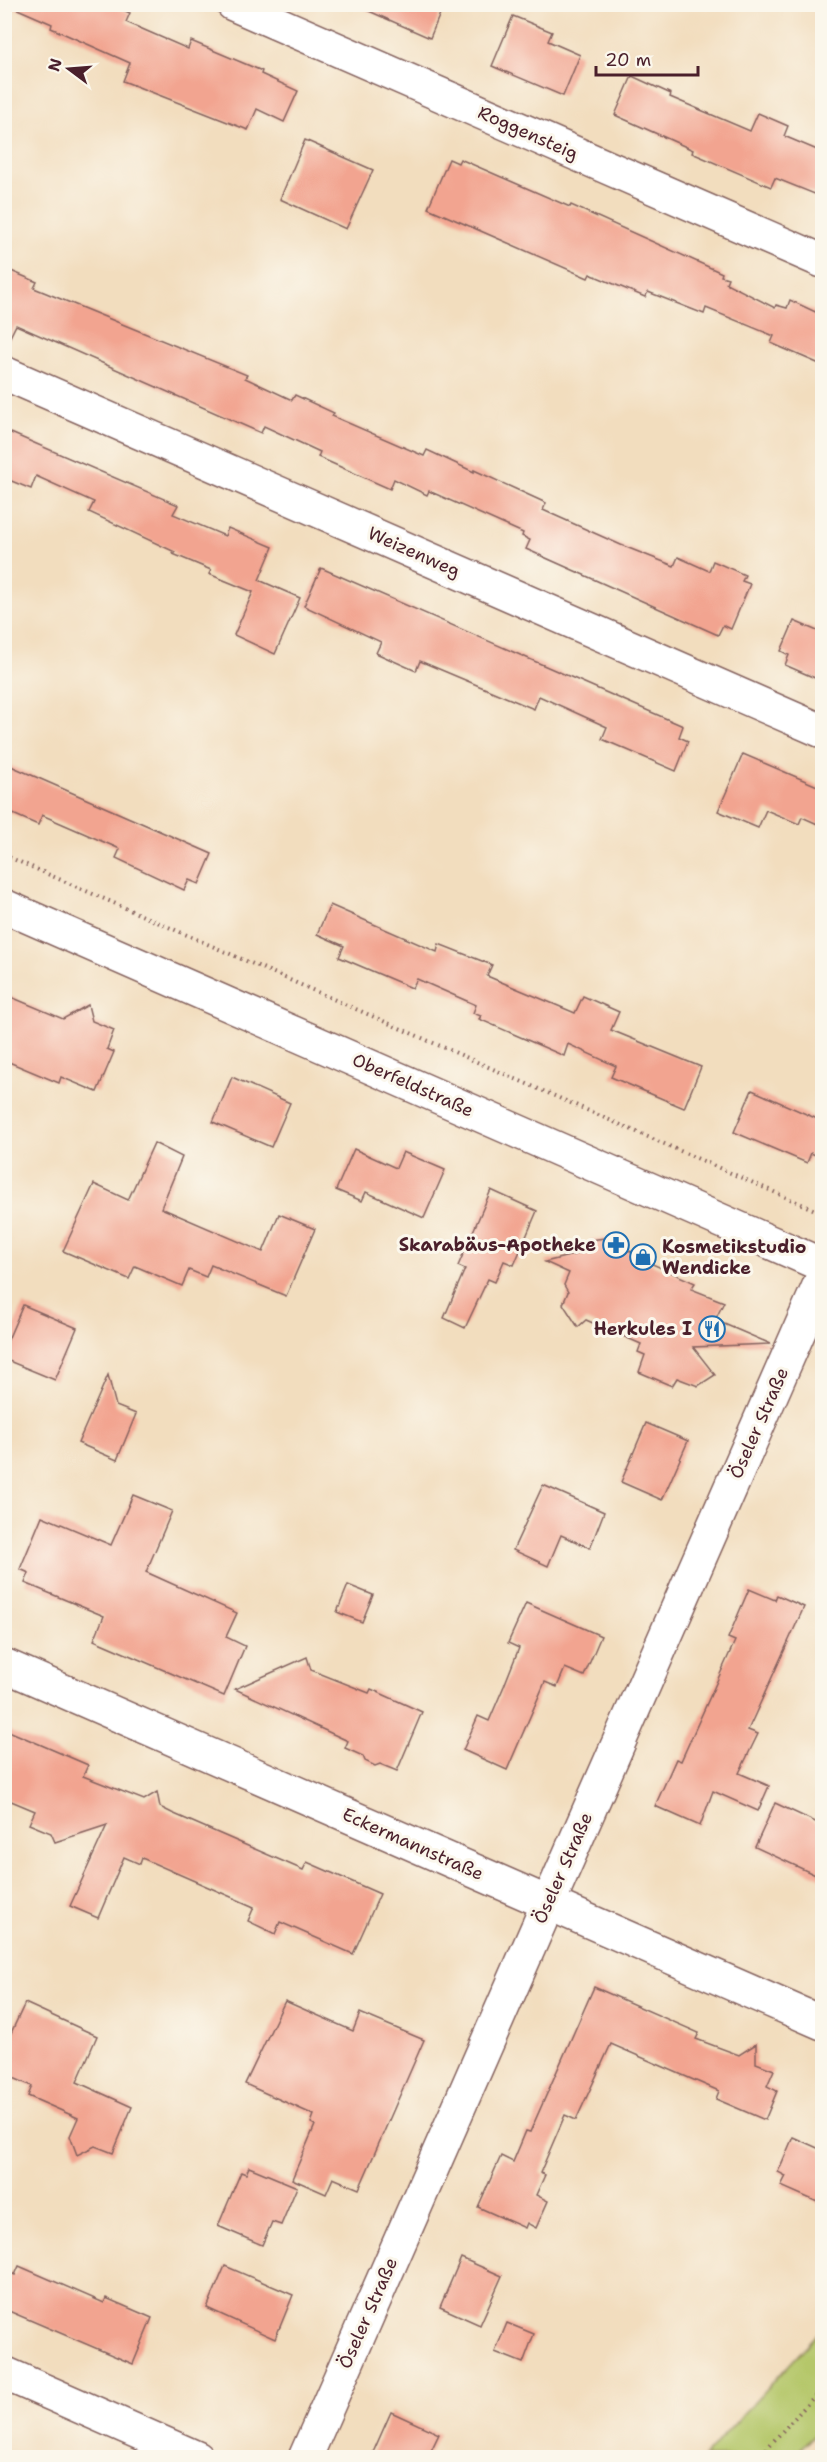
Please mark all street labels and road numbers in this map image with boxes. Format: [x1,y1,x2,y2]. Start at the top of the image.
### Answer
street label: Roggensteig [474,100,582,166]
street label: Weizenweg [364,521,464,583]
street label: Oberfeldstraße [348,1047,478,1123]
street label: Öseler Straße [724,1364,794,1482]
street label: Eckermannstraße [339,1802,487,1886]
street label: Öseler Straße [528,1809,598,1927]
street label: Öseler Straße [333,2254,403,2372]

